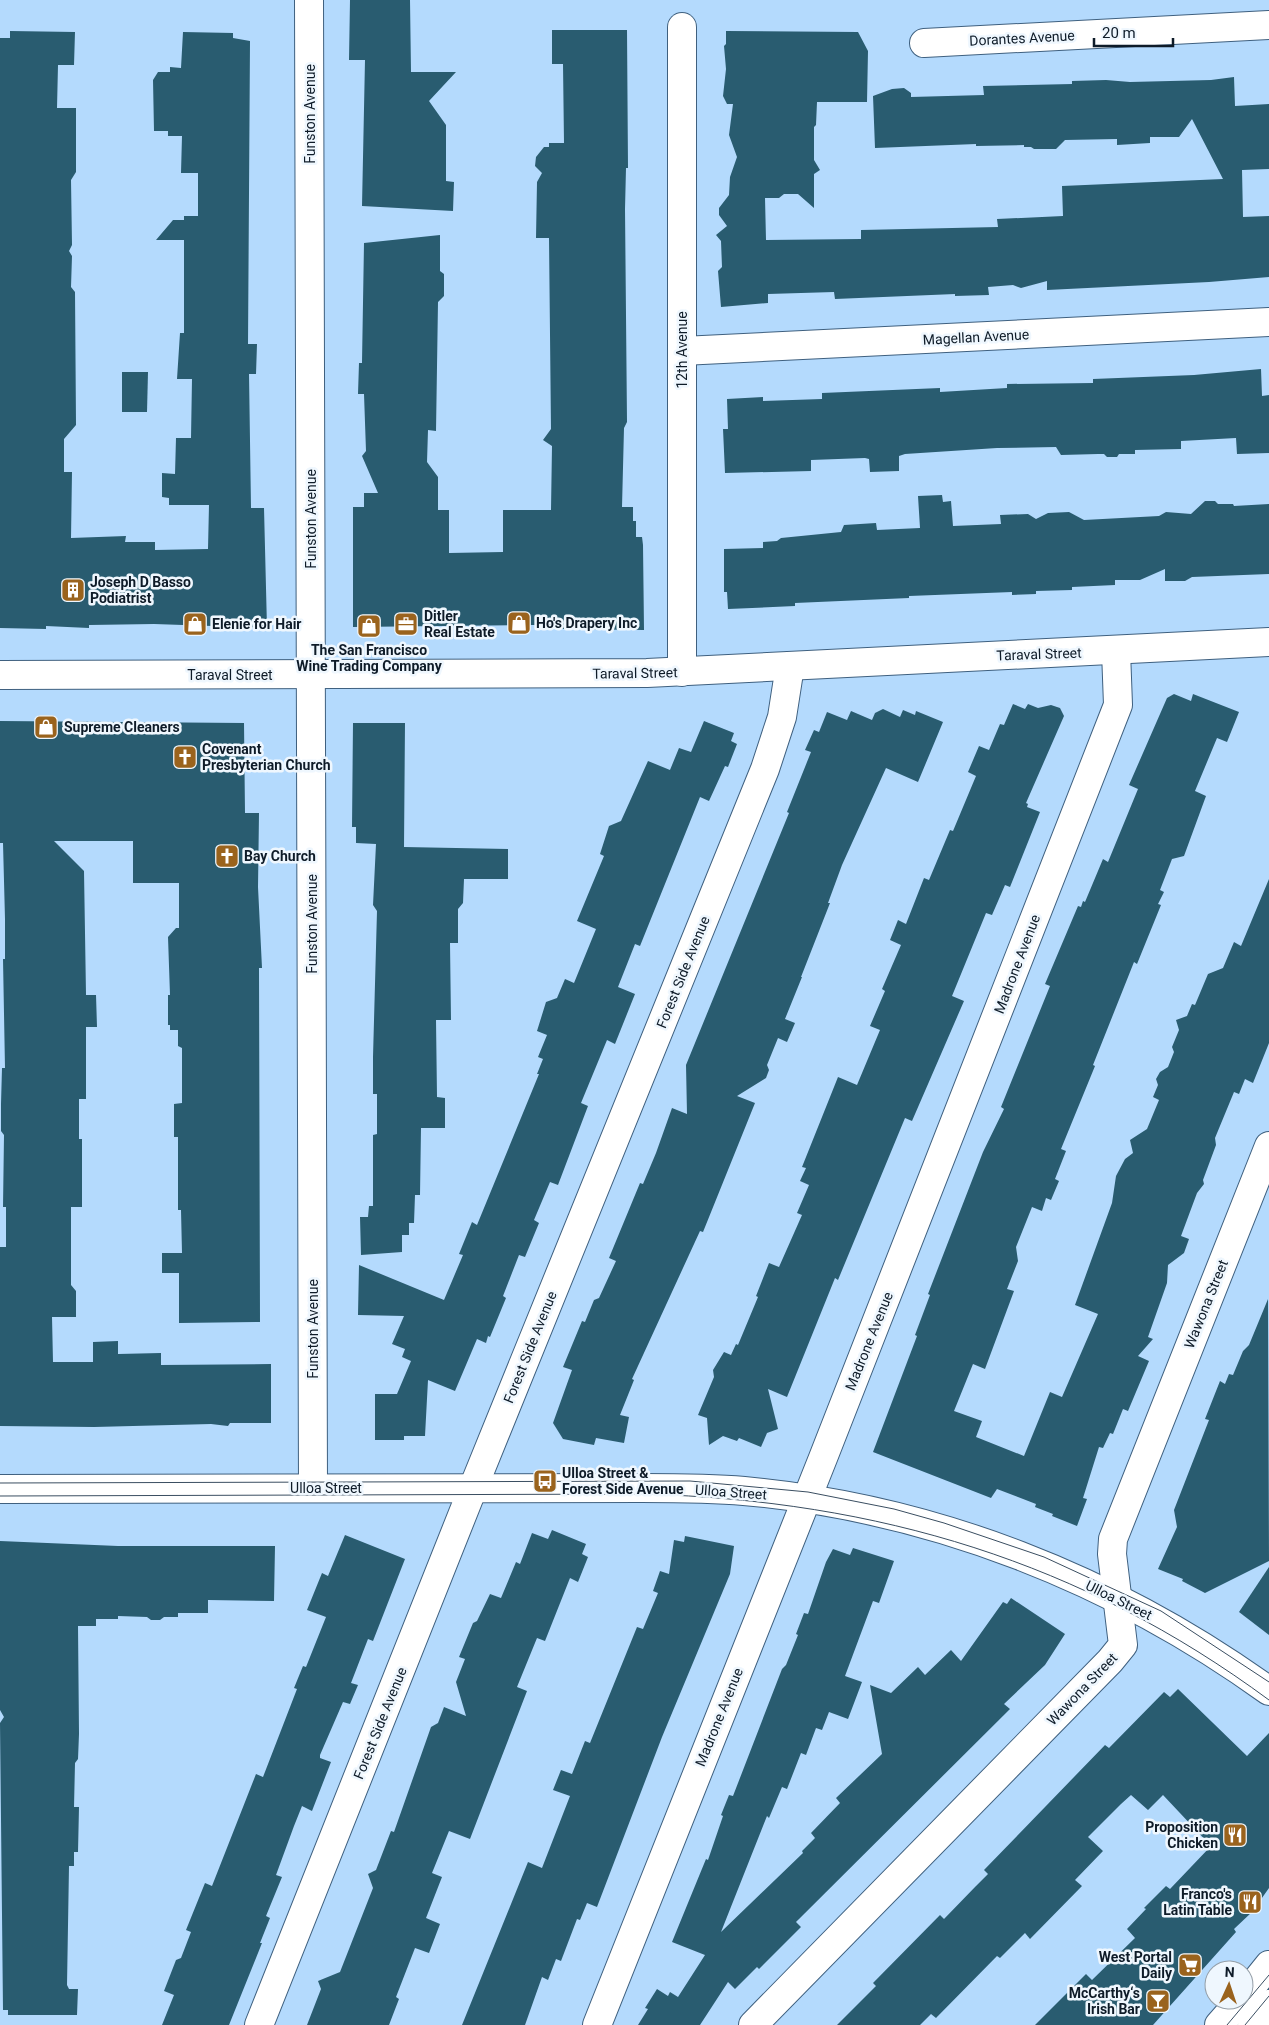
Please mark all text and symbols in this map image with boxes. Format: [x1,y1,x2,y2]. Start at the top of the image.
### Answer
scale bar [1094,15,1173,47]
text: 20 m [1102,24,1136,42]
street label: Dorantes Avenue [969,27,1075,49]
street label: Funston Avenue [302,64,318,164]
street label: 12th Avenue [674,311,690,389]
street label: Magellan Avenue [922,326,1030,348]
street label: Funston Avenue [303,469,319,569]
place label: Joseph D Basso Podiatrist [90,574,191,606]
building icon: Joseph D Basso Podiatrist [60,577,86,603]
place label: Ditler Real Estate [424,608,495,640]
shop icon: Ho's Drapery Inc [506,610,532,636]
shop icon: Elenie for Hair [182,611,208,637]
office icon: Ditler Real Estate [393,611,419,637]
shop icon: The San Francisco Wine Trading Company [356,613,382,639]
place label: Ho's Drapery Inc [536,615,637,631]
place label: Elenie for Hair [212,616,301,632]
place label: The San Francisco Wine Trading Company [296,642,443,674]
street label: Taraval Street [996,645,1082,663]
street label: Taraval Street [592,664,678,682]
street label: Taraval Street [187,667,273,683]
shop icon: Supreme Cleaners [33,714,59,740]
place label: Supreme Cleaners [64,719,180,735]
place label: Covenant Presbyterian Church [202,741,331,773]
church icon: Covenant Presbyterian Church [172,744,198,770]
church icon: Bay Church [214,843,240,869]
place label: Bay Church [244,848,316,864]
street label: Funston Avenue [304,874,320,974]
street label: Madrone Avenue [991,912,1043,1016]
street label: Forest Side Avenue [653,914,713,1030]
street label: Wawona Street [1181,1257,1231,1351]
street label: Funston Avenue [305,1279,321,1379]
street label: Forest Side Avenue [500,1289,560,1405]
street label: Madrone Avenue [842,1289,896,1393]
place label: Ulloa Street & Forest Side Avenue [562,1465,684,1497]
bus stop icon: Ulloa Street & Forest Side Avenue [532,1468,558,1494]
street label: Ulloa Street [290,1480,362,1496]
street label: Ulloa Street [695,1482,768,1503]
street label: Ulloa Street [1083,1577,1155,1623]
street label: Wawona Street [1044,1649,1121,1728]
street label: Forest Side Avenue [350,1665,410,1781]
street label: Madrone Avenue [692,1665,746,1769]
place label: Proposition Chicken [1145,1819,1218,1851]
restaurant icon: Proposition Chicken [1222,1822,1248,1848]
place label: Franco's Latin Table [1163,1886,1232,1918]
restaurant icon: Franco's Latin Table [1237,1889,1263,1915]
place label: West Portal Daily [1099,1949,1173,1981]
supermarket icon: West Portal Daily [1177,1952,1203,1978]
north arrow [1204,1960,1254,2010]
text: N [1224,1964,1235,1980]
place label: McCarthy‘s Irish Bar [1069,1985,1140,2017]
bar icon: McCarthy‘s Irish Bar [1145,1988,1171,2014]

